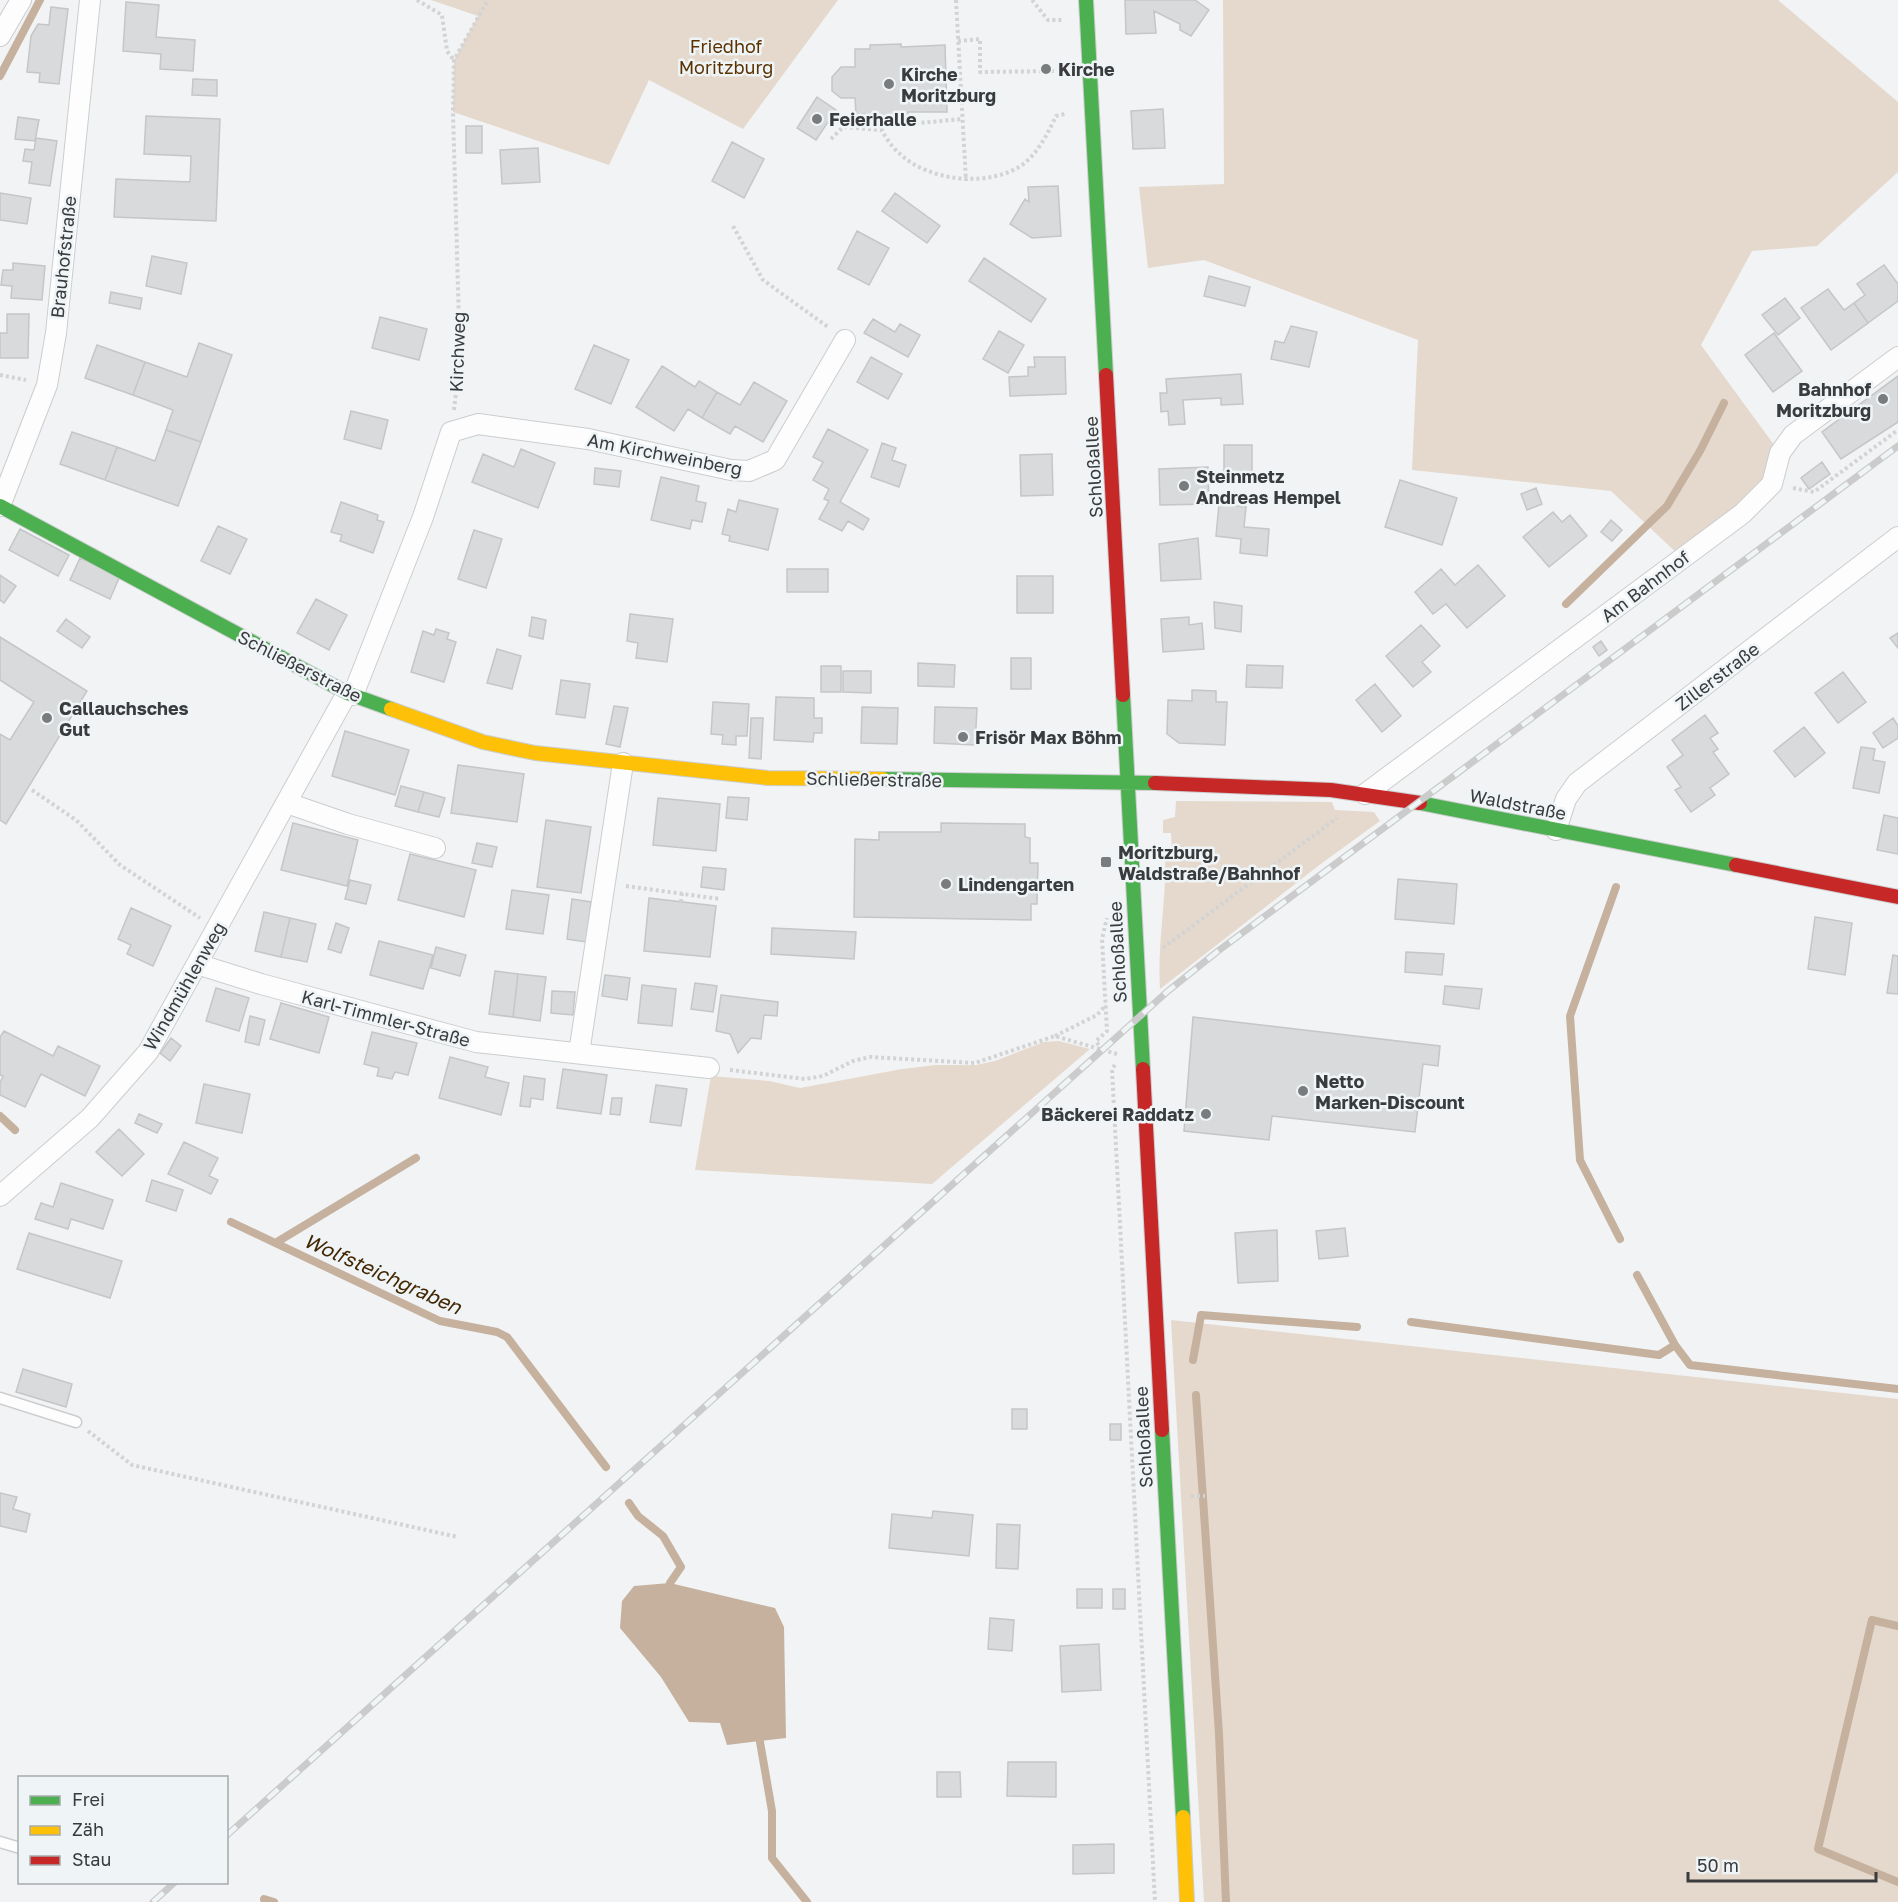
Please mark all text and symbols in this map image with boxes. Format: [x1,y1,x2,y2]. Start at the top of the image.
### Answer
park label: Friedhof Moritzburg [679,35,773,78]
place label: Kirche [1058,58,1115,80]
marker: Kirche [1039,62,1053,76]
place label: Kirche Moritzburg [901,63,996,106]
marker: Kirche Moritzburg [882,77,896,91]
place label: Feierhalle [829,108,917,130]
marker: Feierhalle [810,112,824,126]
street label: Brauhofstraße [46,195,80,319]
street label: Kirchweg [445,311,469,393]
place label: Bahnhof Moritzburg [1776,378,1871,421]
marker: Bahnhof Moritzburg [1876,392,1890,406]
street label: Schloßallee [1079,416,1107,518]
street label: Am Kirchweinberg [586,428,744,480]
place label: Steinmetz Andreas Hempel [1196,465,1341,508]
marker: Steinmetz Andreas Hempel [1177,479,1191,493]
street label: Am Bahnhof [1596,545,1694,626]
street label: Schließerstraße [234,625,366,707]
street label: Zillerstraße [1671,637,1763,715]
place label: Callauchsches Gut [59,697,189,740]
marker: Callauchsches Gut [40,711,54,725]
place label: Frisör Max Böhm [975,726,1122,748]
marker: Frisör Max Böhm [956,730,970,744]
street label: Schließerstraße [806,767,942,791]
street label: Waldstraße [1468,784,1568,824]
place label: Moritzburg, Waldstraße/Bahnhof [1118,841,1300,884]
marker: Moritzburg, Waldstraße/Bahnhof [1099,855,1113,869]
place label: Lindengarten [958,873,1074,895]
marker: Lindengarten [939,877,953,891]
street label: Schloßallee [1103,901,1131,1003]
street label: Windmühlenweg [138,918,230,1054]
street label: Karl-Timmler-Straße [299,985,473,1051]
place label: Netto Marken-Discount [1315,1070,1465,1113]
marker: Netto Marken-Discount [1296,1084,1310,1098]
place label: Bäckerei Raddatz [1041,1103,1194,1125]
marker: Bäckerei Raddatz [1199,1107,1213,1121]
water label: Wolfsteichgraben [300,1227,466,1320]
street label: Schloßallee [1129,1386,1157,1488]
legend [18,1776,228,1884]
text: Frei [72,1788,105,1810]
text: Zäh [72,1818,104,1840]
scale bar [1688,1845,1876,1883]
text: Stau [72,1848,111,1870]
text: 50 m [1697,1854,1739,1876]

